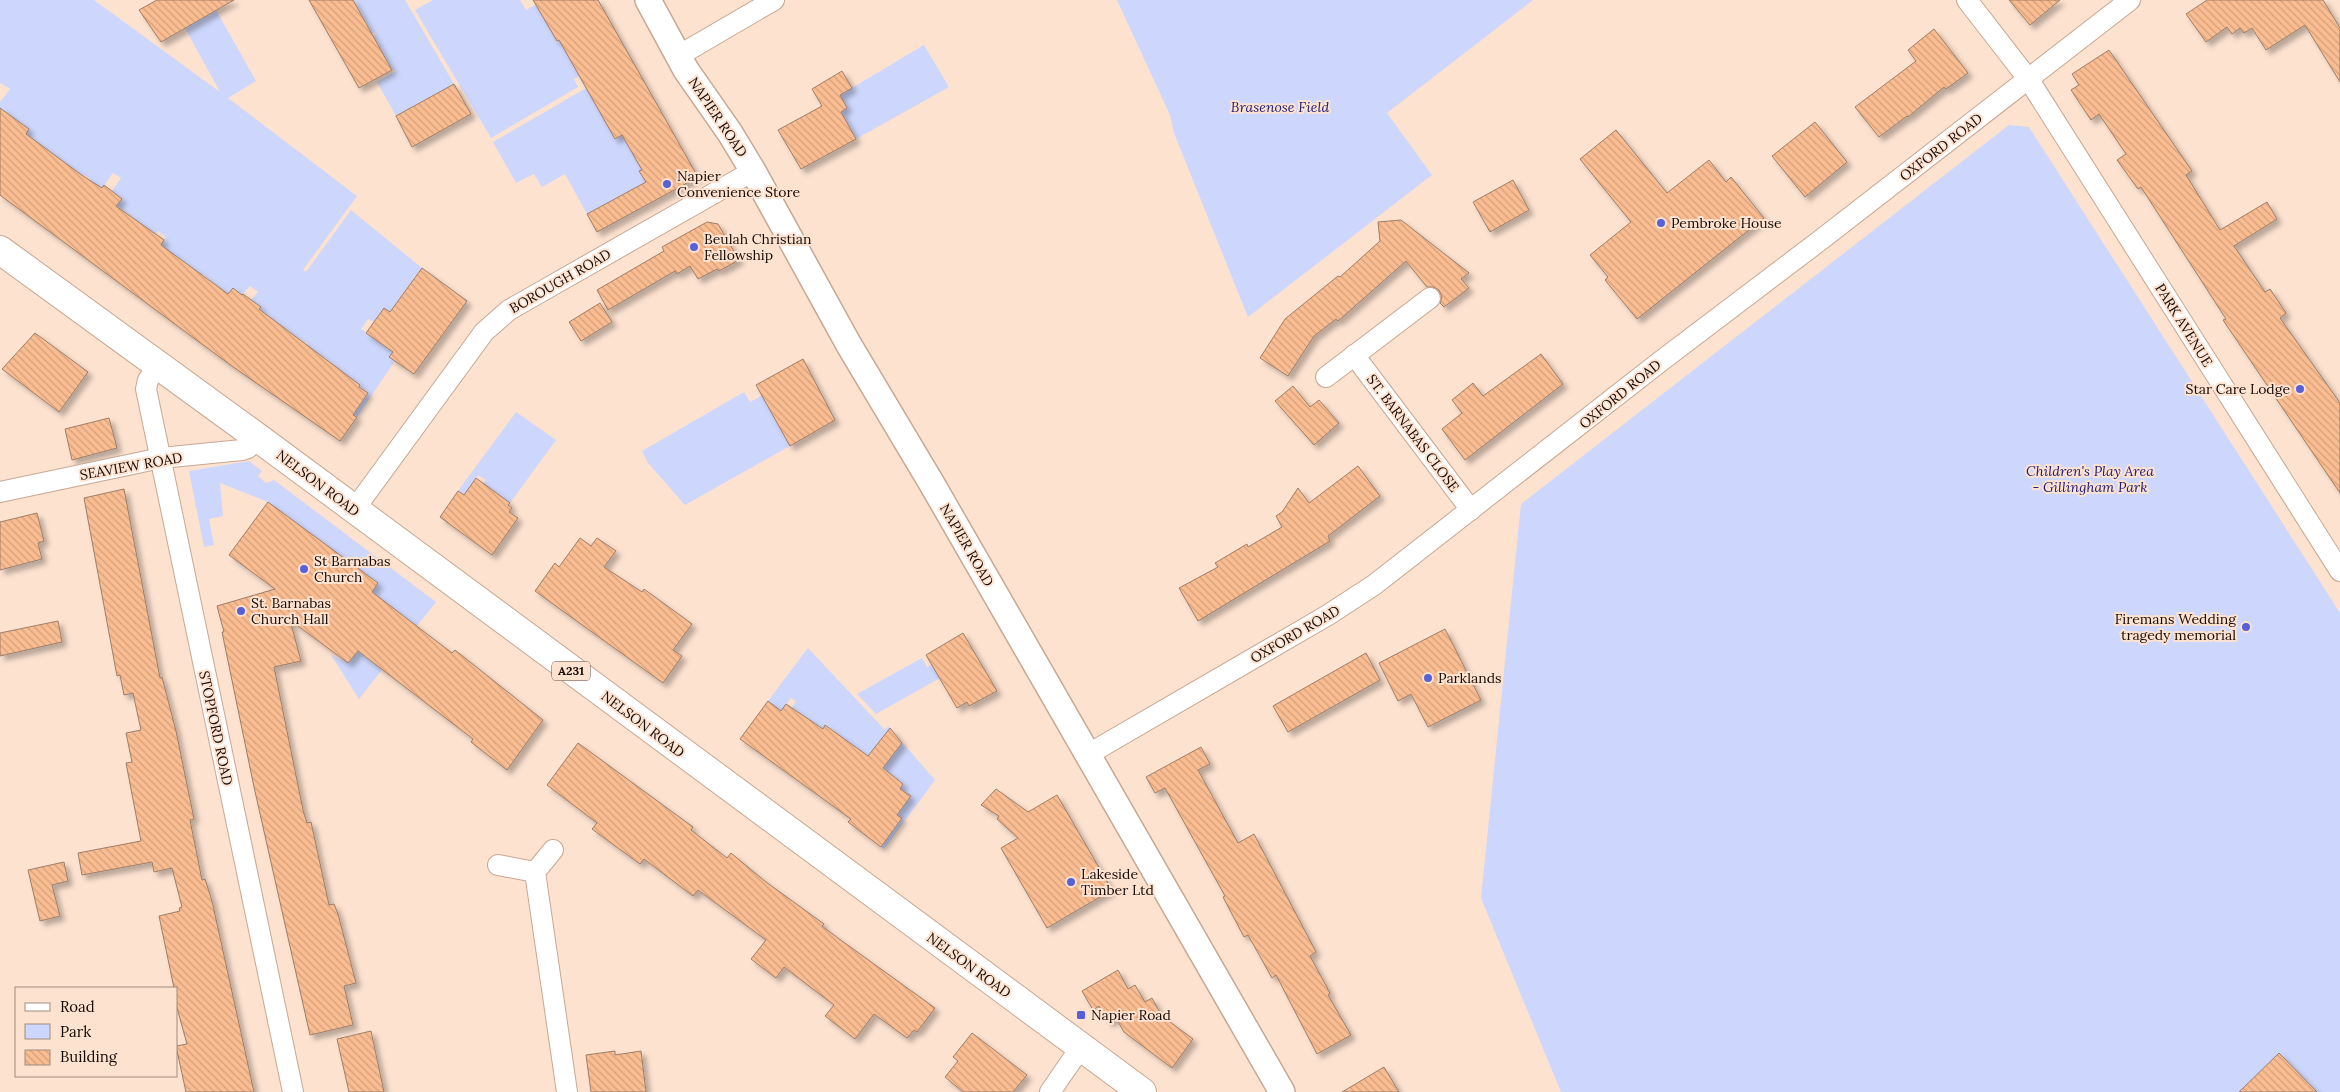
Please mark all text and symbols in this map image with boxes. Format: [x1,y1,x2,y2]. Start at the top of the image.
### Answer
street label: NAPIER ROAD [685,74,751,160]
park label: Brasenose Field [1231,98,1329,116]
street label: OXFORD ROAD [1896,109,1986,185]
place label: Napier Convenience Store [677,167,800,201]
marker: Napier Convenience Store [661,178,673,190]
place label: Pembroke House [1671,214,1782,232]
marker: Pembroke House [1655,217,1667,229]
place label: Beulah Christian Fellowship [704,230,812,264]
marker: Beulah Christian Fellowship [688,241,700,253]
street label: BOROUGH ROAD [506,245,614,317]
street label: PARK AVENUE [2151,280,2217,370]
street label: OXFORD ROAD [1575,355,1665,433]
street label: ST. BARNABAS CLOSE [1363,371,1463,496]
place label: Star Care Lodge [2186,380,2290,398]
marker: Star Care Lodge [2294,383,2306,395]
street label: NELSON ROAD [273,446,363,520]
street label: SEAVIEW ROAD [78,448,184,484]
park label: Children's Play Area - Gillingham Park [2026,462,2154,496]
street label: NAPIER ROAD [936,500,998,590]
place label: St Barnabas Church [314,552,391,586]
marker: St Barnabas Church [298,563,310,575]
place label: St. Barnabas Church Hall [251,594,331,628]
street label: OXFORD ROAD [1247,601,1343,667]
marker: St. Barnabas Church Hall [235,605,247,617]
place label: Firemans Wedding tragedy memorial [2115,610,2236,644]
marker: Firemans Wedding tragedy memorial [2240,621,2252,633]
road number: A231 [552,661,590,680]
street label: STOPFORD ROAD [195,669,237,787]
place label: Parklands [1438,669,1502,687]
marker: Parklands [1422,672,1434,684]
street label: NELSON ROAD [598,687,688,761]
place label: Lakeside Timber Ltd [1081,865,1154,899]
marker: Lakeside Timber Ltd [1065,876,1077,888]
street label: NELSON ROAD [923,928,1015,1002]
legend [15,987,178,1077]
text: Road [60,997,95,1016]
place label: Napier Road [1091,1006,1171,1024]
marker: Napier Road [1075,1009,1087,1021]
text: Park [60,1022,91,1041]
text: Building [60,1047,118,1066]

